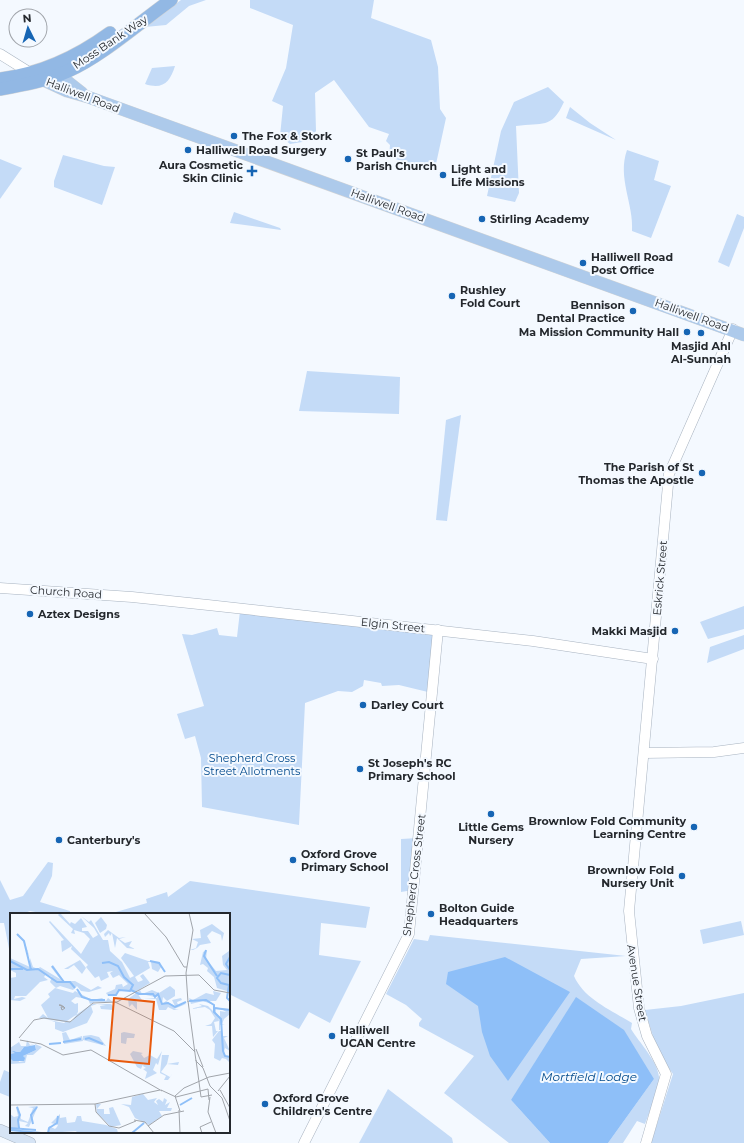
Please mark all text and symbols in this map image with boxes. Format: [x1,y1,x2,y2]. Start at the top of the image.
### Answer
north arrow [8,8,48,48]
text: N [22,11,32,25]
street label: Moss Bank Way [70,12,150,72]
street label: Halliwell Road [44,74,122,116]
place label: The Fox & Stork [242,129,333,143]
marker: The Fox & Stork [229,131,239,141]
place label: Halliwell Road Surgery [196,143,327,157]
marker: Halliwell Road Surgery [183,145,193,155]
place label: St Paul's Parish Church [356,146,437,173]
marker: St Paul's Parish Church [343,154,353,164]
place label: Aura Cosmetic Skin Clinic [158,158,243,185]
place label: Light and Life Missions [451,162,525,189]
marker: Aura Cosmetic Skin Clinic [246,165,258,177]
marker: Light and Life Missions [438,170,448,180]
street label: Halliwell Road [349,185,427,225]
place label: Stirling Academy [490,212,590,226]
marker: Stirling Academy [477,214,487,224]
place label: Halliwell Road Post Office [591,250,673,277]
marker: Halliwell Road Post Office [578,258,588,268]
place label: Rushley Fold Court [460,283,521,310]
marker: Rushley Fold Court [447,291,457,301]
street label: Halliwell Road [653,295,731,335]
place label: Bennison Dental Practice [536,298,625,325]
marker: Bennison Dental Practice [628,306,638,316]
place label: Ma Mission Community Hall [519,325,679,339]
marker: Ma Mission Community Hall [682,327,692,337]
marker: Masjid Ahl Al-Sunnah [696,328,706,338]
place label: Masjid Ahl Al-Sunnah [670,339,731,366]
place label: The Parish of St Thomas the Apostle [578,460,694,487]
marker: The Parish of St Thomas the Apostle [697,468,707,478]
street label: Eskrick Street [650,539,670,616]
street label: Church Road [30,583,102,601]
place label: Aztex Designs [37,607,120,621]
marker: Aztex Designs [25,609,35,619]
street label: Elgin Street [360,615,426,635]
place label: Makki Masjid [591,624,667,638]
marker: Makki Masjid [670,626,680,636]
place label: Darley Court [371,698,444,712]
marker: Darley Court [358,700,368,710]
park label: Shepherd Cross Street Allotments [204,751,301,778]
place label: St Joseph's RC Primary School [368,756,456,783]
marker: St Joseph's RC Primary School [355,764,365,774]
marker: Little Gems Nursery [486,809,496,819]
street label: Shepherd Cross Street [400,813,428,937]
place label: Brownlow Fold Community Learning Centre [528,814,686,841]
place label: Little Gems Nursery [458,820,524,847]
marker: Brownlow Fold Community Learning Centre [689,822,699,832]
place label: Canterbury's [67,833,141,847]
marker: Canterbury's [54,835,64,845]
place label: Oxford Grove Primary School [301,847,389,874]
marker: Oxford Grove Primary School [288,855,298,865]
place label: Brownlow Fold Nursery Unit [587,863,674,890]
marker: Brownlow Fold Nursery Unit [677,871,687,881]
place label: Bolton Guide Headquarters [439,901,518,928]
marker: Bolton Guide Headquarters [426,909,436,919]
inset map [10,913,230,1133]
street label: Avenue Street [624,944,650,1023]
place label: Halliwell UCAN Centre [340,1023,416,1050]
marker: Halliwell UCAN Centre [327,1031,337,1041]
water label: Mortfield Lodge [541,1069,637,1084]
place label: Oxford Grove Children's Centre [273,1091,372,1118]
marker: Oxford Grove Children's Centre [260,1099,270,1109]

